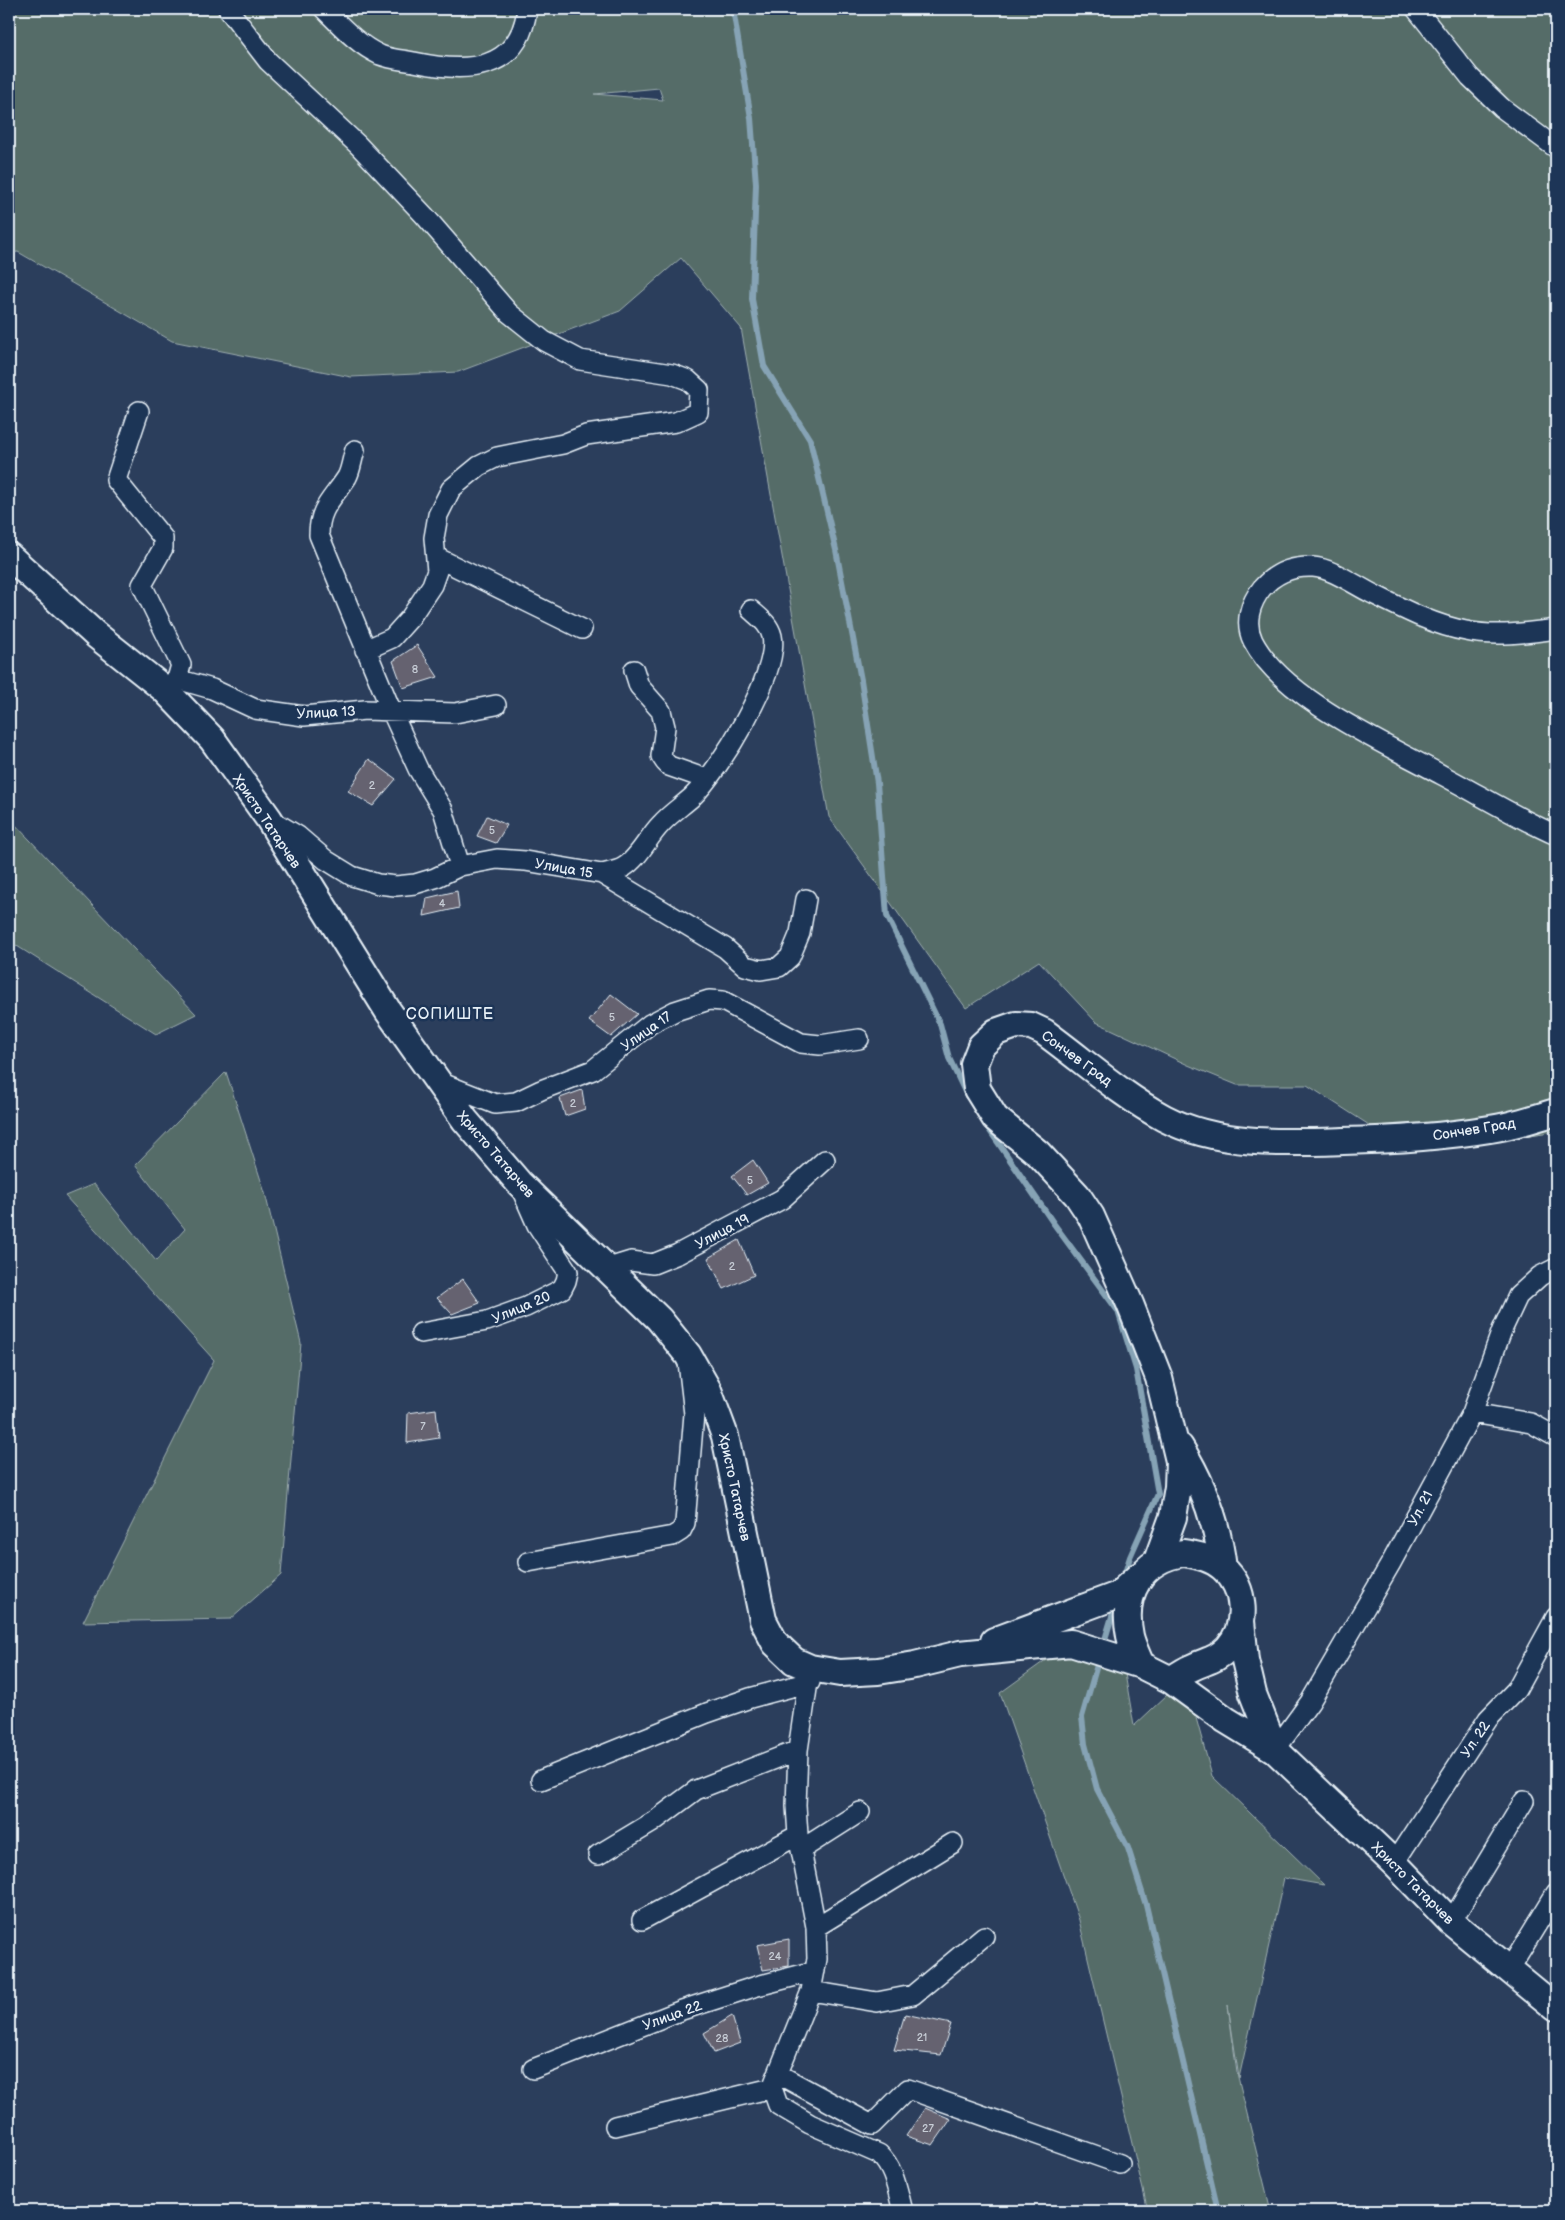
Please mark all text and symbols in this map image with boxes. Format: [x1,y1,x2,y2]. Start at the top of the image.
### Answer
house number: 8 [412,663,418,676]
street label: Улица 13 [296,702,356,723]
street label: Христо Татарчев [229,771,305,872]
house number: 2 [369,779,376,792]
house number: 5 [489,824,495,837]
street label: Улица 15 [534,855,594,882]
house number: 4 [439,897,446,910]
district label: СОПИШТЕ [406,1005,494,1024]
street label: Улица 17 [618,1008,675,1055]
house number: 5 [609,1011,615,1024]
street label: Сончев Град [1038,1027,1116,1090]
house number: 2 [570,1097,577,1110]
street label: Христо Татарчев [453,1107,538,1202]
street label: Сончев Град [1432,1115,1517,1144]
house number: 5 [747,1174,753,1187]
street label: Улица 19 [692,1210,752,1253]
house number: 2 [729,1260,736,1273]
street label: Улица 20 [489,1288,553,1327]
house number: 7 [420,1420,426,1433]
street label: Христо Татарчев [715,1432,754,1543]
street label: Ул. 21 [1404,1488,1437,1529]
street label: Ул. 22 [1457,1717,1494,1761]
street label: Христо Татарчев [1368,1839,1458,1929]
house number: 24 [768,1950,782,1963]
street label: Улица 22 [640,1997,705,2034]
house number: 21 [917,2031,927,2044]
house number: 28 [716,2032,728,2045]
house number: 27 [922,2122,935,2135]

